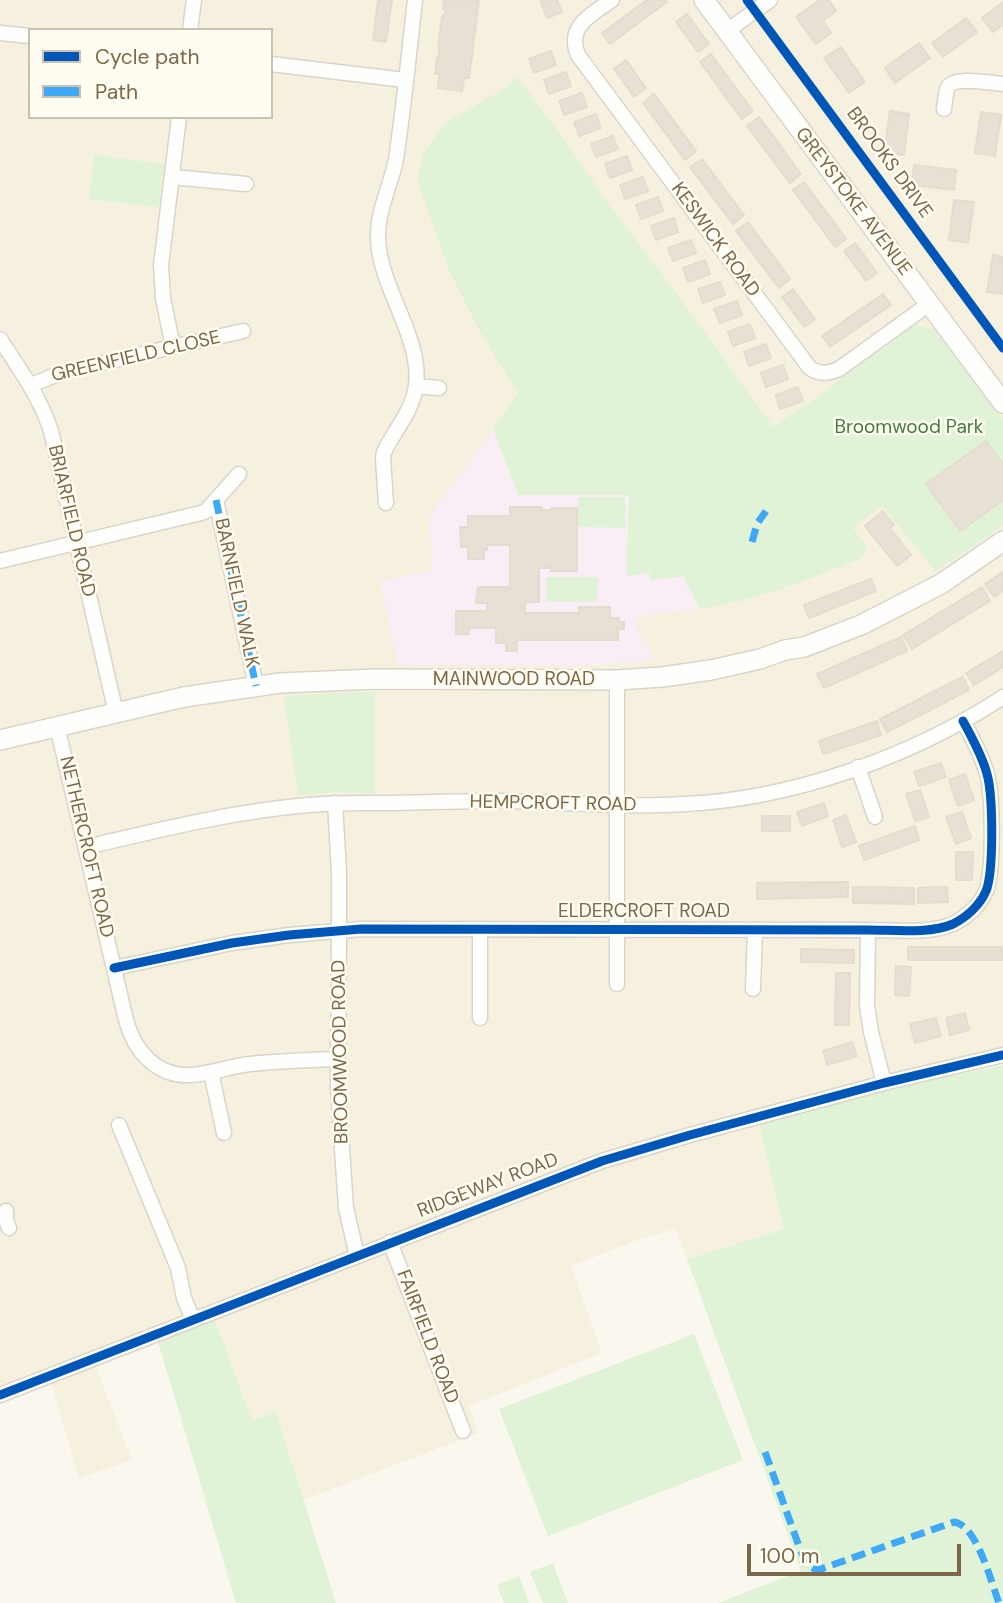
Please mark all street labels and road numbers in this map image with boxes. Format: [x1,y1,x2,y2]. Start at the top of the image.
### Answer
street label: BROOKS DRIVE [841,103,937,223]
street label: GREYSTOKE AVENUE [790,123,916,281]
street label: KESWICK ROAD [666,178,764,302]
street label: GREENFIELD CLOSE [49,326,223,388]
street label: BRIARFIELD ROAD [42,443,100,599]
street label: BARNFIELD WALK [209,516,263,670]
street label: MAINWOOD ROAD [433,669,595,691]
street label: NETHERCROFT ROAD [54,754,118,940]
street label: HEMPCROFT ROAD [469,791,637,817]
street label: ELDERCROFT ROAD [558,901,730,923]
street label: BROOMWOOD ROAD [328,960,354,1144]
street label: RIDGEWAY ROAD [414,1149,562,1223]
street label: FAIRFIELD ROAD [391,1267,463,1407]

